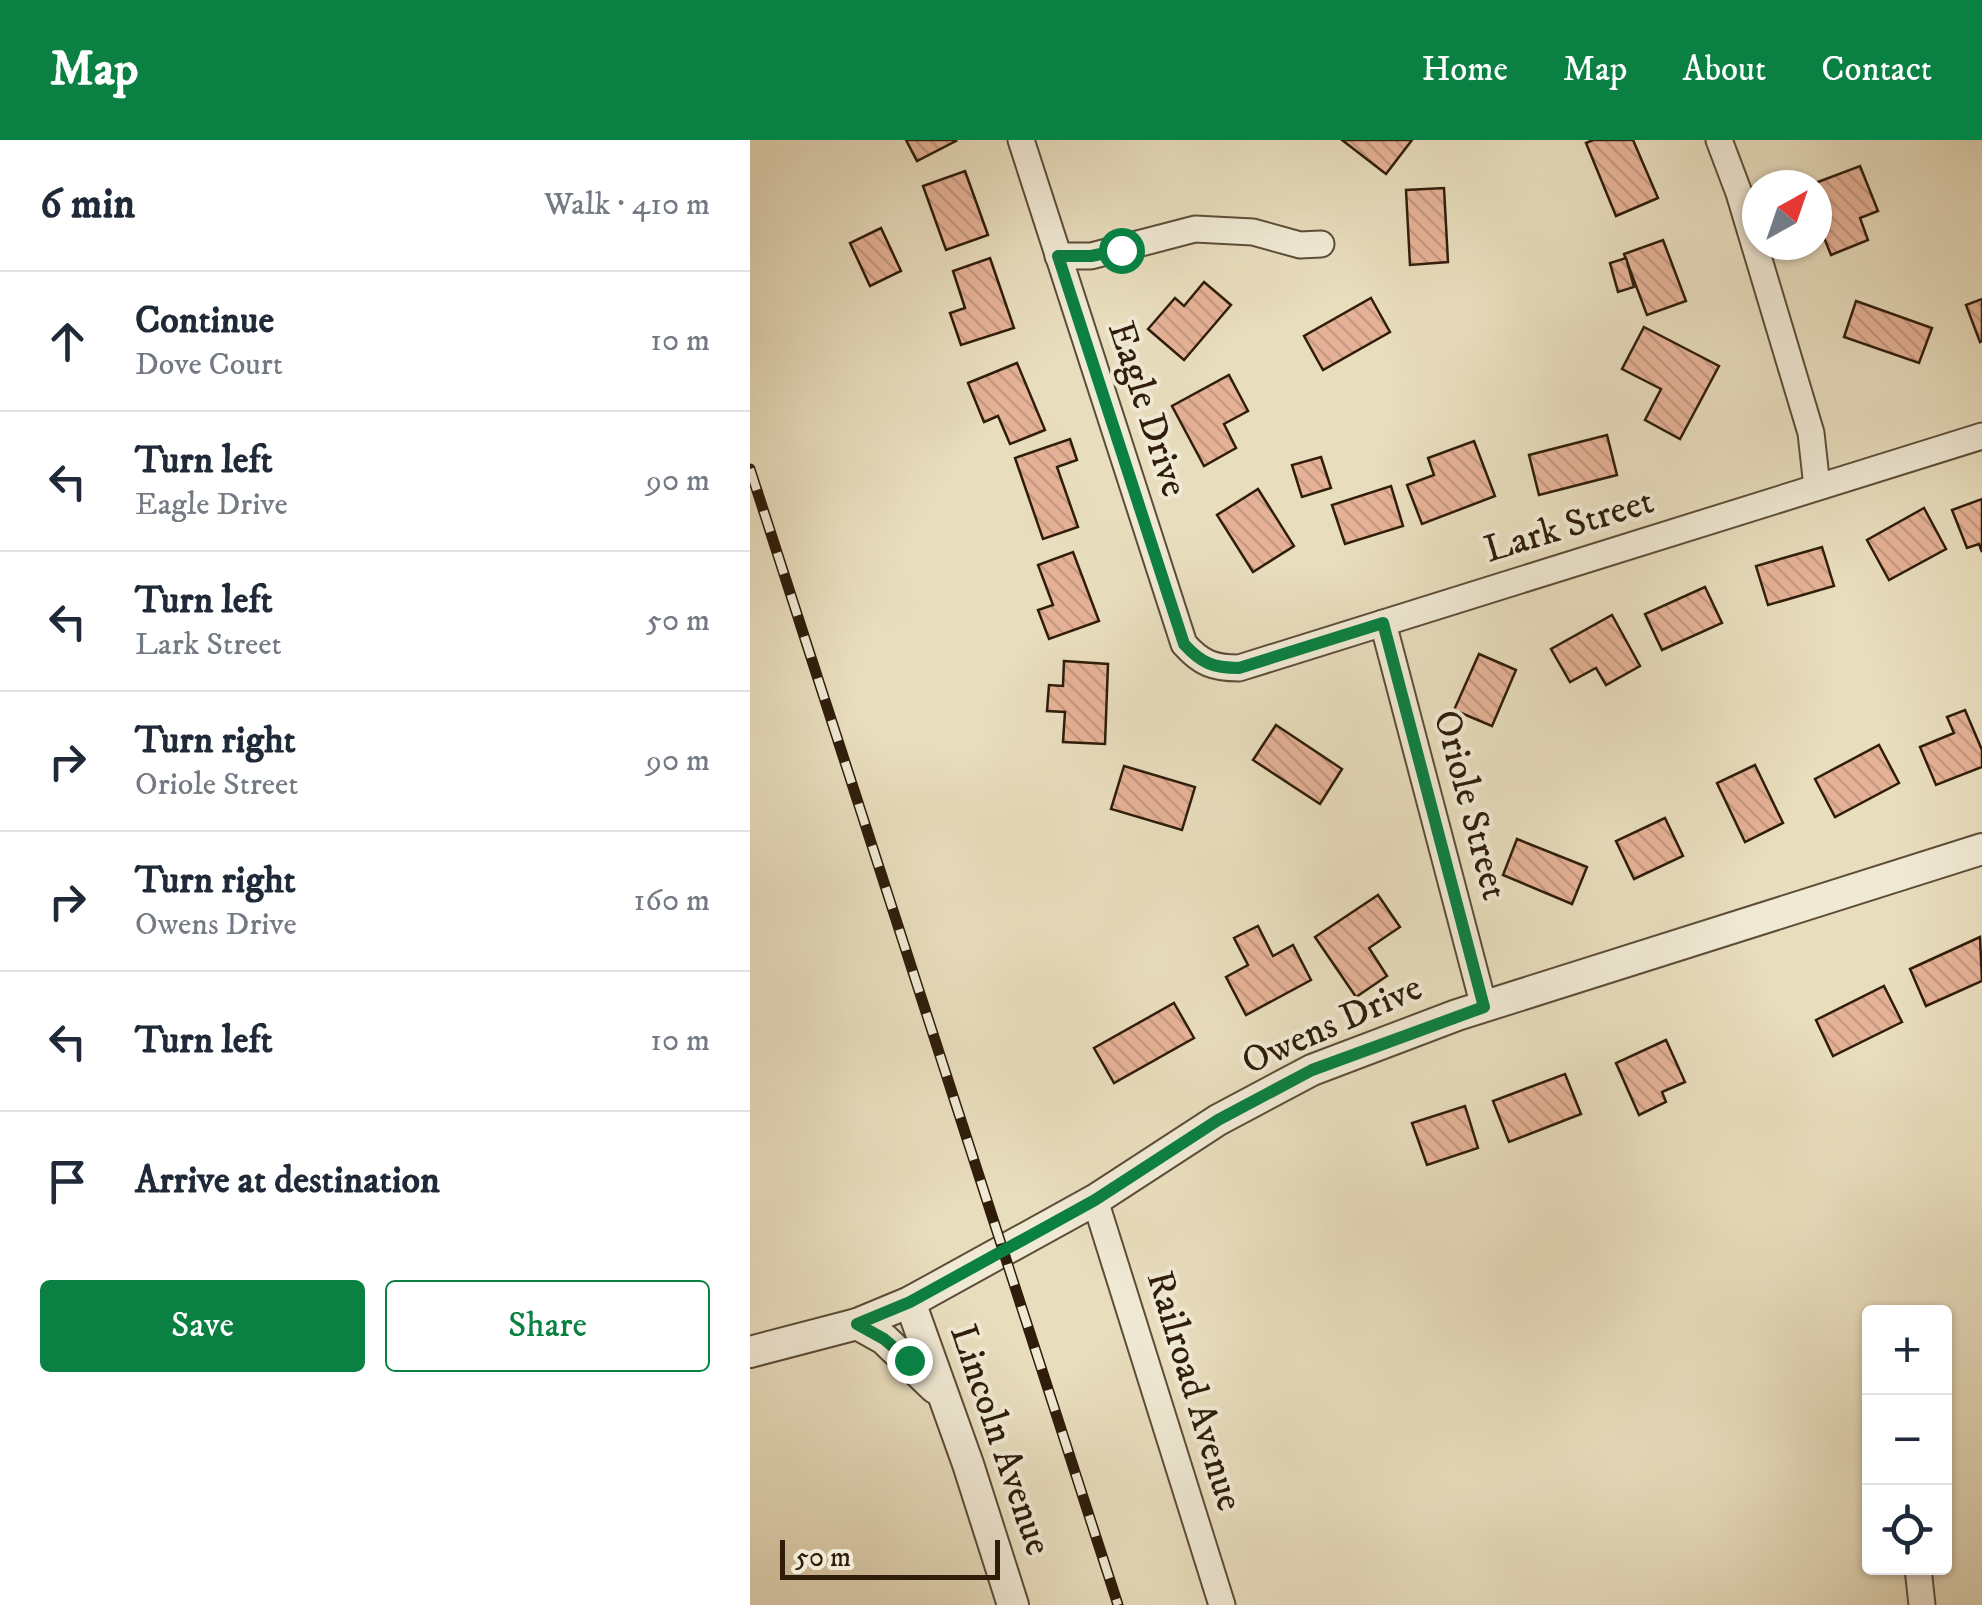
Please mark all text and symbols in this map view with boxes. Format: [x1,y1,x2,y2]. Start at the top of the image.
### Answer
text: Map [50,40,138,100]
text: Home [1421,48,1508,92]
text: Map [1563,48,1627,92]
text: About [1682,48,1766,92]
text: Contact [1821,48,1932,92]
north arrow [1742,170,1832,260]
text: 6 min [40,179,135,231]
text: Walk · 410 m [544,185,710,225]
route start [1099,228,1145,274]
text: Continue [135,297,274,345]
icon: ahead [40,314,95,369]
street label: Eagle Drive [1096,315,1198,503]
text: 10 m [650,321,710,361]
text: Dove Court [135,345,283,385]
text: Turn left [135,437,273,485]
icon: left [40,454,95,509]
text: 90 m [646,461,710,501]
street label: Lark Street [1479,478,1659,574]
text: Eagle Drive [135,485,288,525]
text: Turn left [135,577,273,625]
icon: left [40,594,95,649]
text: 50 m [646,601,710,641]
text: Lark Street [135,625,282,665]
street label: Oriole Street [1422,705,1518,905]
text: Turn right [135,717,296,765]
icon: right [40,734,95,789]
text: 90 m [646,741,710,781]
text: Oriole Street [135,765,299,805]
text: Turn right [135,857,296,905]
icon: right [40,874,95,929]
text: 160 m [634,881,710,921]
text: Owens Drive [135,905,297,945]
street label: Owens Drive [1234,964,1430,1086]
icon: left [40,1014,95,1069]
text: Turn left [135,1017,273,1065]
text: 10 m [650,1021,710,1061]
icon: arrive [40,1154,95,1209]
text: Arrive at destination [135,1157,440,1205]
street label: Railroad Avenue [1135,1265,1253,1517]
button: Save [40,1280,365,1372]
button: Share [385,1280,710,1372]
map controls [1862,1305,1952,1575]
button: + [1862,1305,1952,1395]
street label: Lincoln Avenue [938,1318,1062,1562]
route end [887,1338,933,1384]
button: − [1862,1395,1952,1485]
button: locate [1862,1485,1952,1575]
scale bar [780,1535,1000,1580]
text: 50 m [795,1540,851,1575]

